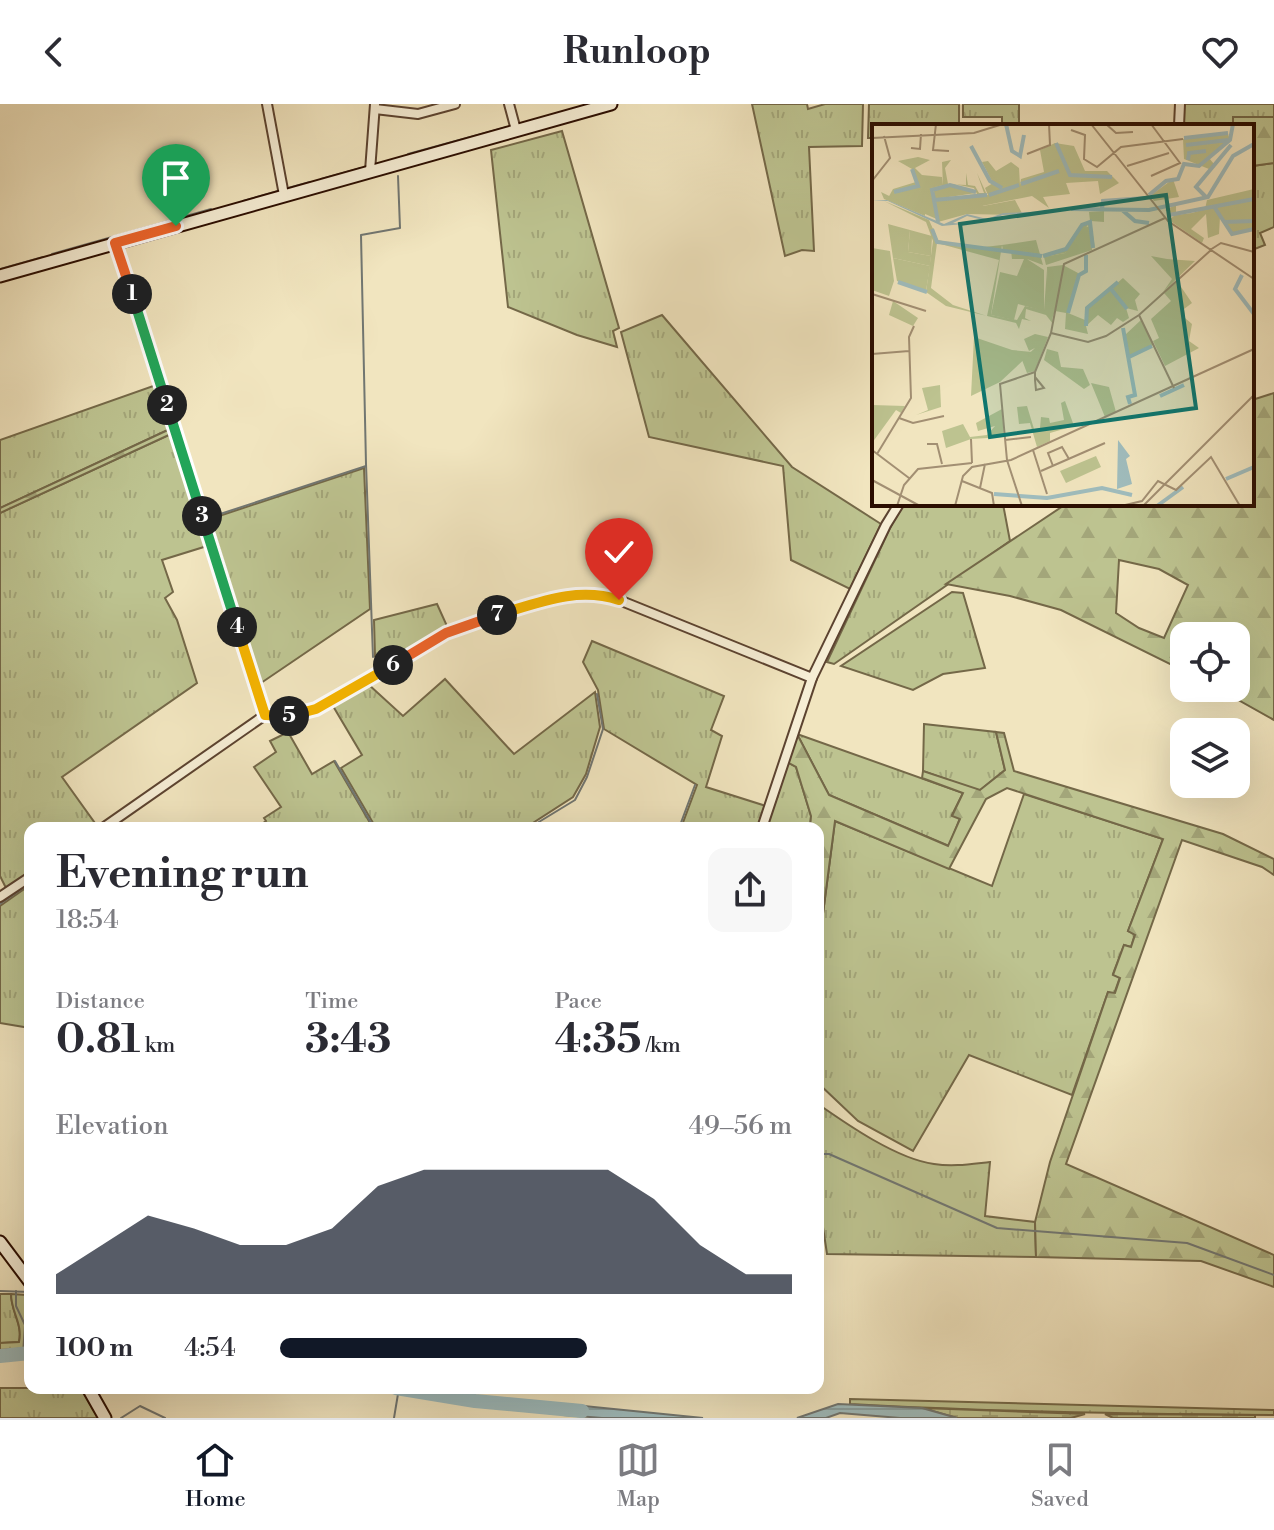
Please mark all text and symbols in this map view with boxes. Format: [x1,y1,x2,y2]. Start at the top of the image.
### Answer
icon: back [32,30,76,74]
text: Runloop [563,30,711,75]
icon: heart [1198,30,1242,74]
inset map [872,124,1254,506]
pin [142,144,210,226]
icon: arrive [154,156,198,200]
pin: 1 [112,274,152,314]
text: 1 [127,280,137,307]
pin: 2 [147,385,187,425]
text: 2 [160,391,174,418]
pin: 3 [182,496,222,536]
text: 3 [195,502,209,529]
pin [585,518,653,600]
icon: check [597,530,641,574]
pin: 7 [477,595,517,635]
text: 7 [491,601,503,628]
pin: 4 [217,607,257,647]
text: 4 [230,613,244,640]
map controls [1170,622,1250,798]
button: locate [1170,622,1250,702]
pin: 6 [373,645,413,685]
text: 6 [386,651,400,678]
pin: 5 [269,696,309,736]
text: 5 [282,702,296,729]
button: layers [1170,718,1250,798]
text: Evening run [56,846,309,901]
button: share [708,848,792,932]
text: 18:54 [56,904,119,936]
text: Distance [56,988,145,1015]
text: Time [305,988,358,1015]
text: Pace [555,988,602,1015]
text: 0.81 [56,1015,140,1065]
text: 3:43 [305,1015,391,1065]
text: 4:35 [555,1015,641,1065]
text: km [140,1032,175,1059]
text: /km [641,1032,681,1059]
text: Elevation [56,1110,169,1142]
text: 49–56 m [689,1110,792,1142]
text: 100 m [56,1332,133,1364]
text: 4:54 [184,1332,236,1364]
tab: Home [185,1438,246,1513]
tab: Map [616,1438,660,1513]
tab: Saved [1031,1438,1089,1513]

